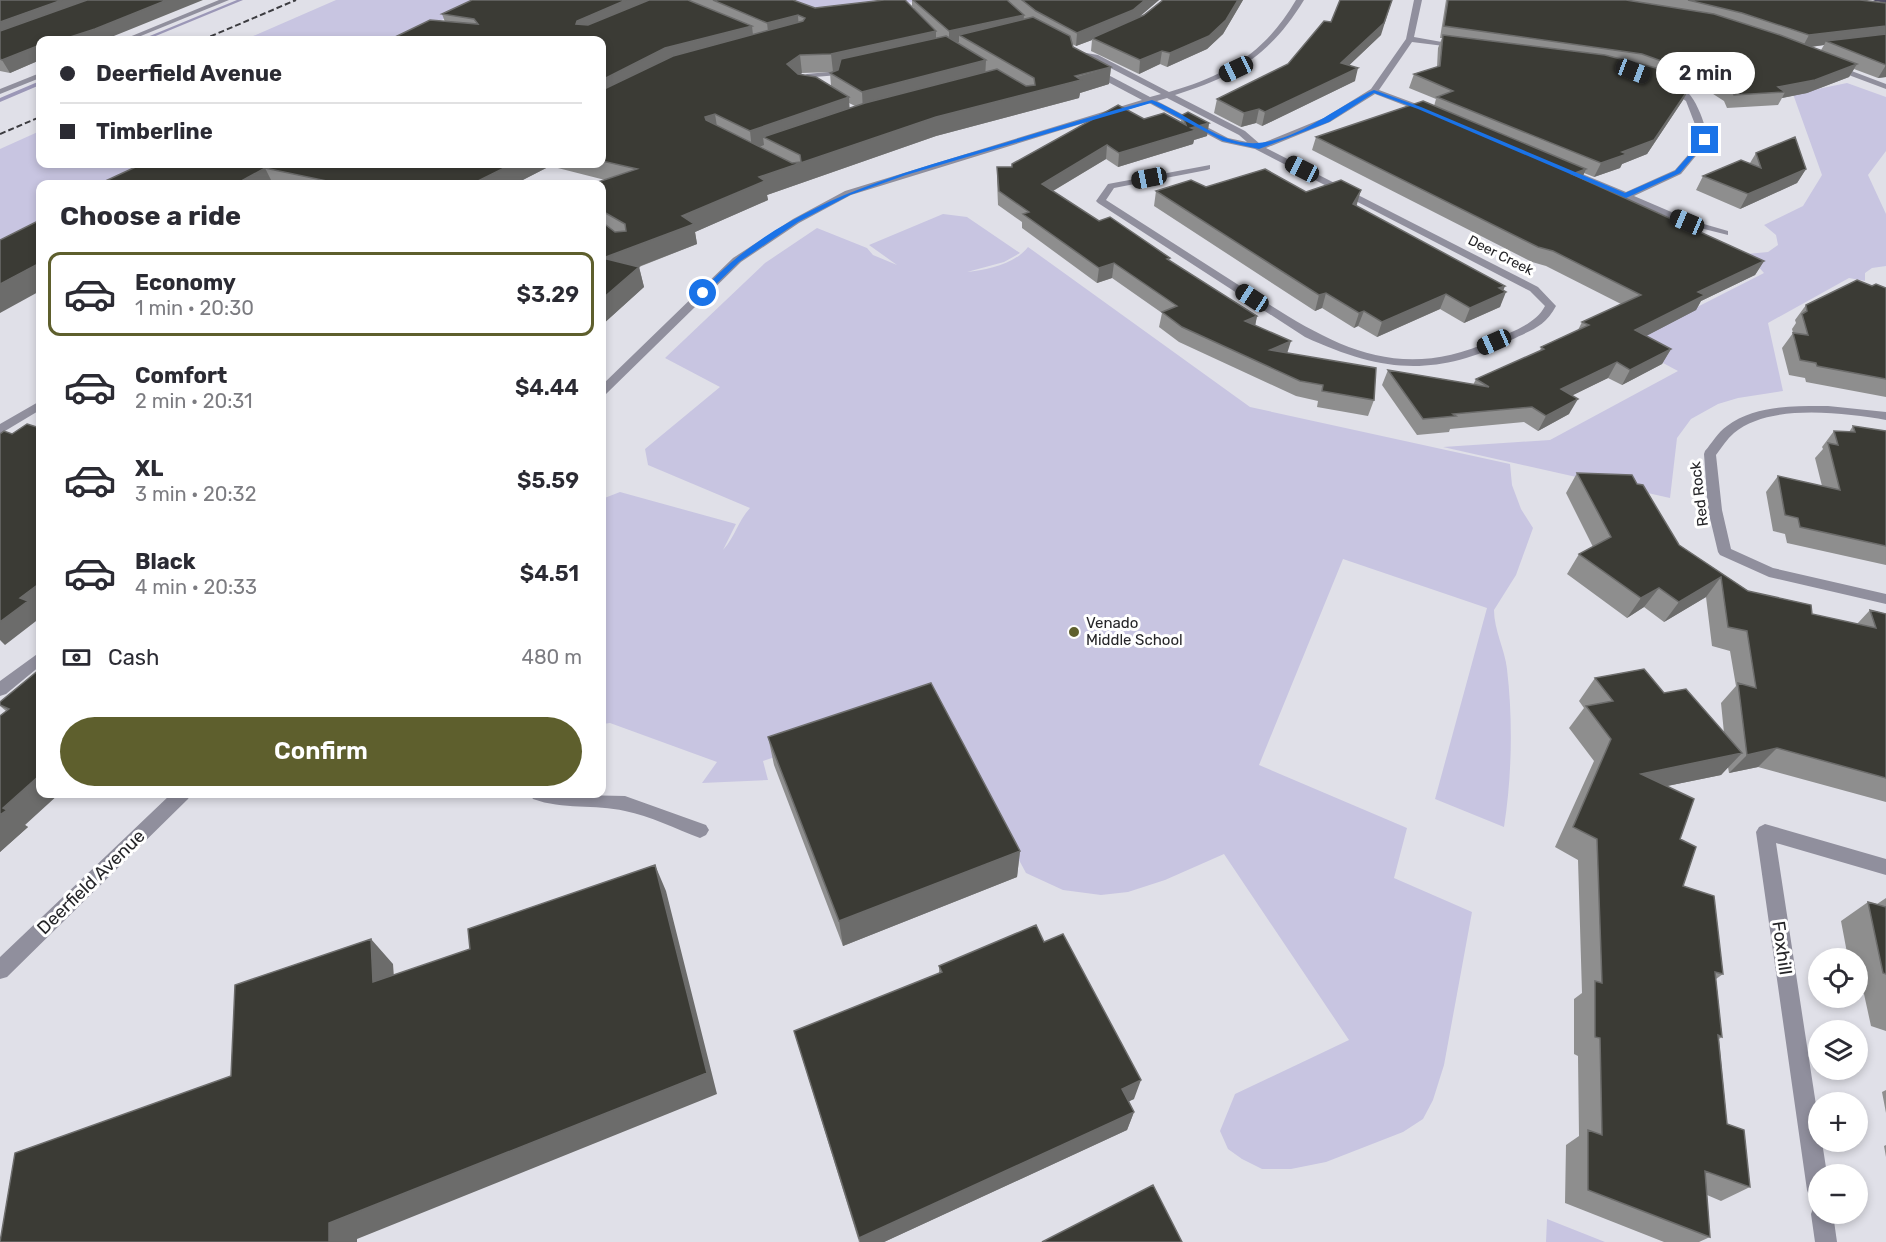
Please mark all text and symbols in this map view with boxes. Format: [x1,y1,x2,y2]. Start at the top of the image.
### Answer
car [1216,53,1256,85]
callout: 2 min [1656,53,1754,95]
car [1613,56,1653,86]
text: Deerfield Avenue [96,60,282,87]
text: 2 min [1679,61,1732,85]
text: Timberline [96,118,213,145]
route end [1691,126,1718,153]
car [1282,153,1322,185]
car [1130,166,1168,190]
text: Choose a ride [60,200,241,232]
car [1667,207,1707,237]
street label: Deer Creek [1465,232,1537,280]
icon: car [63,267,117,321]
text: Economy [135,269,236,296]
route start [689,279,716,306]
text: $3.29 [517,281,579,308]
car [1232,281,1272,315]
text: 1 min · 20:30 [135,296,254,320]
car [1474,326,1514,358]
icon: car [63,360,117,414]
text: Comfort [135,362,227,389]
text: $4.44 [515,374,579,401]
text: 2 min · 20:31 [135,389,253,413]
icon: car [63,453,117,507]
text: XL [135,455,163,482]
street label: Red Rock [1686,460,1712,527]
text: $5.59 [517,467,579,494]
text: 3 min · 20:32 [135,482,256,506]
icon: car [63,546,117,600]
text: Black [135,548,196,575]
text: $4.51 [520,560,579,587]
text: 4 min · 20:33 [135,575,257,599]
place label: Venado Middle School [1086,614,1183,649]
marker: Venado Middle School [1067,625,1081,639]
icon: cash [60,641,93,674]
text: Cash [108,644,159,671]
text: 480 m [521,645,582,669]
button: Confirm [60,717,582,786]
street label: Deerfield Avenue [32,825,150,939]
street label: Foxhill [1767,920,1797,976]
map controls [1808,948,1868,1224]
button: locate [1808,948,1868,1008]
button: layers [1808,1020,1868,1080]
button: + [1808,1092,1868,1152]
button: − [1808,1164,1868,1224]

